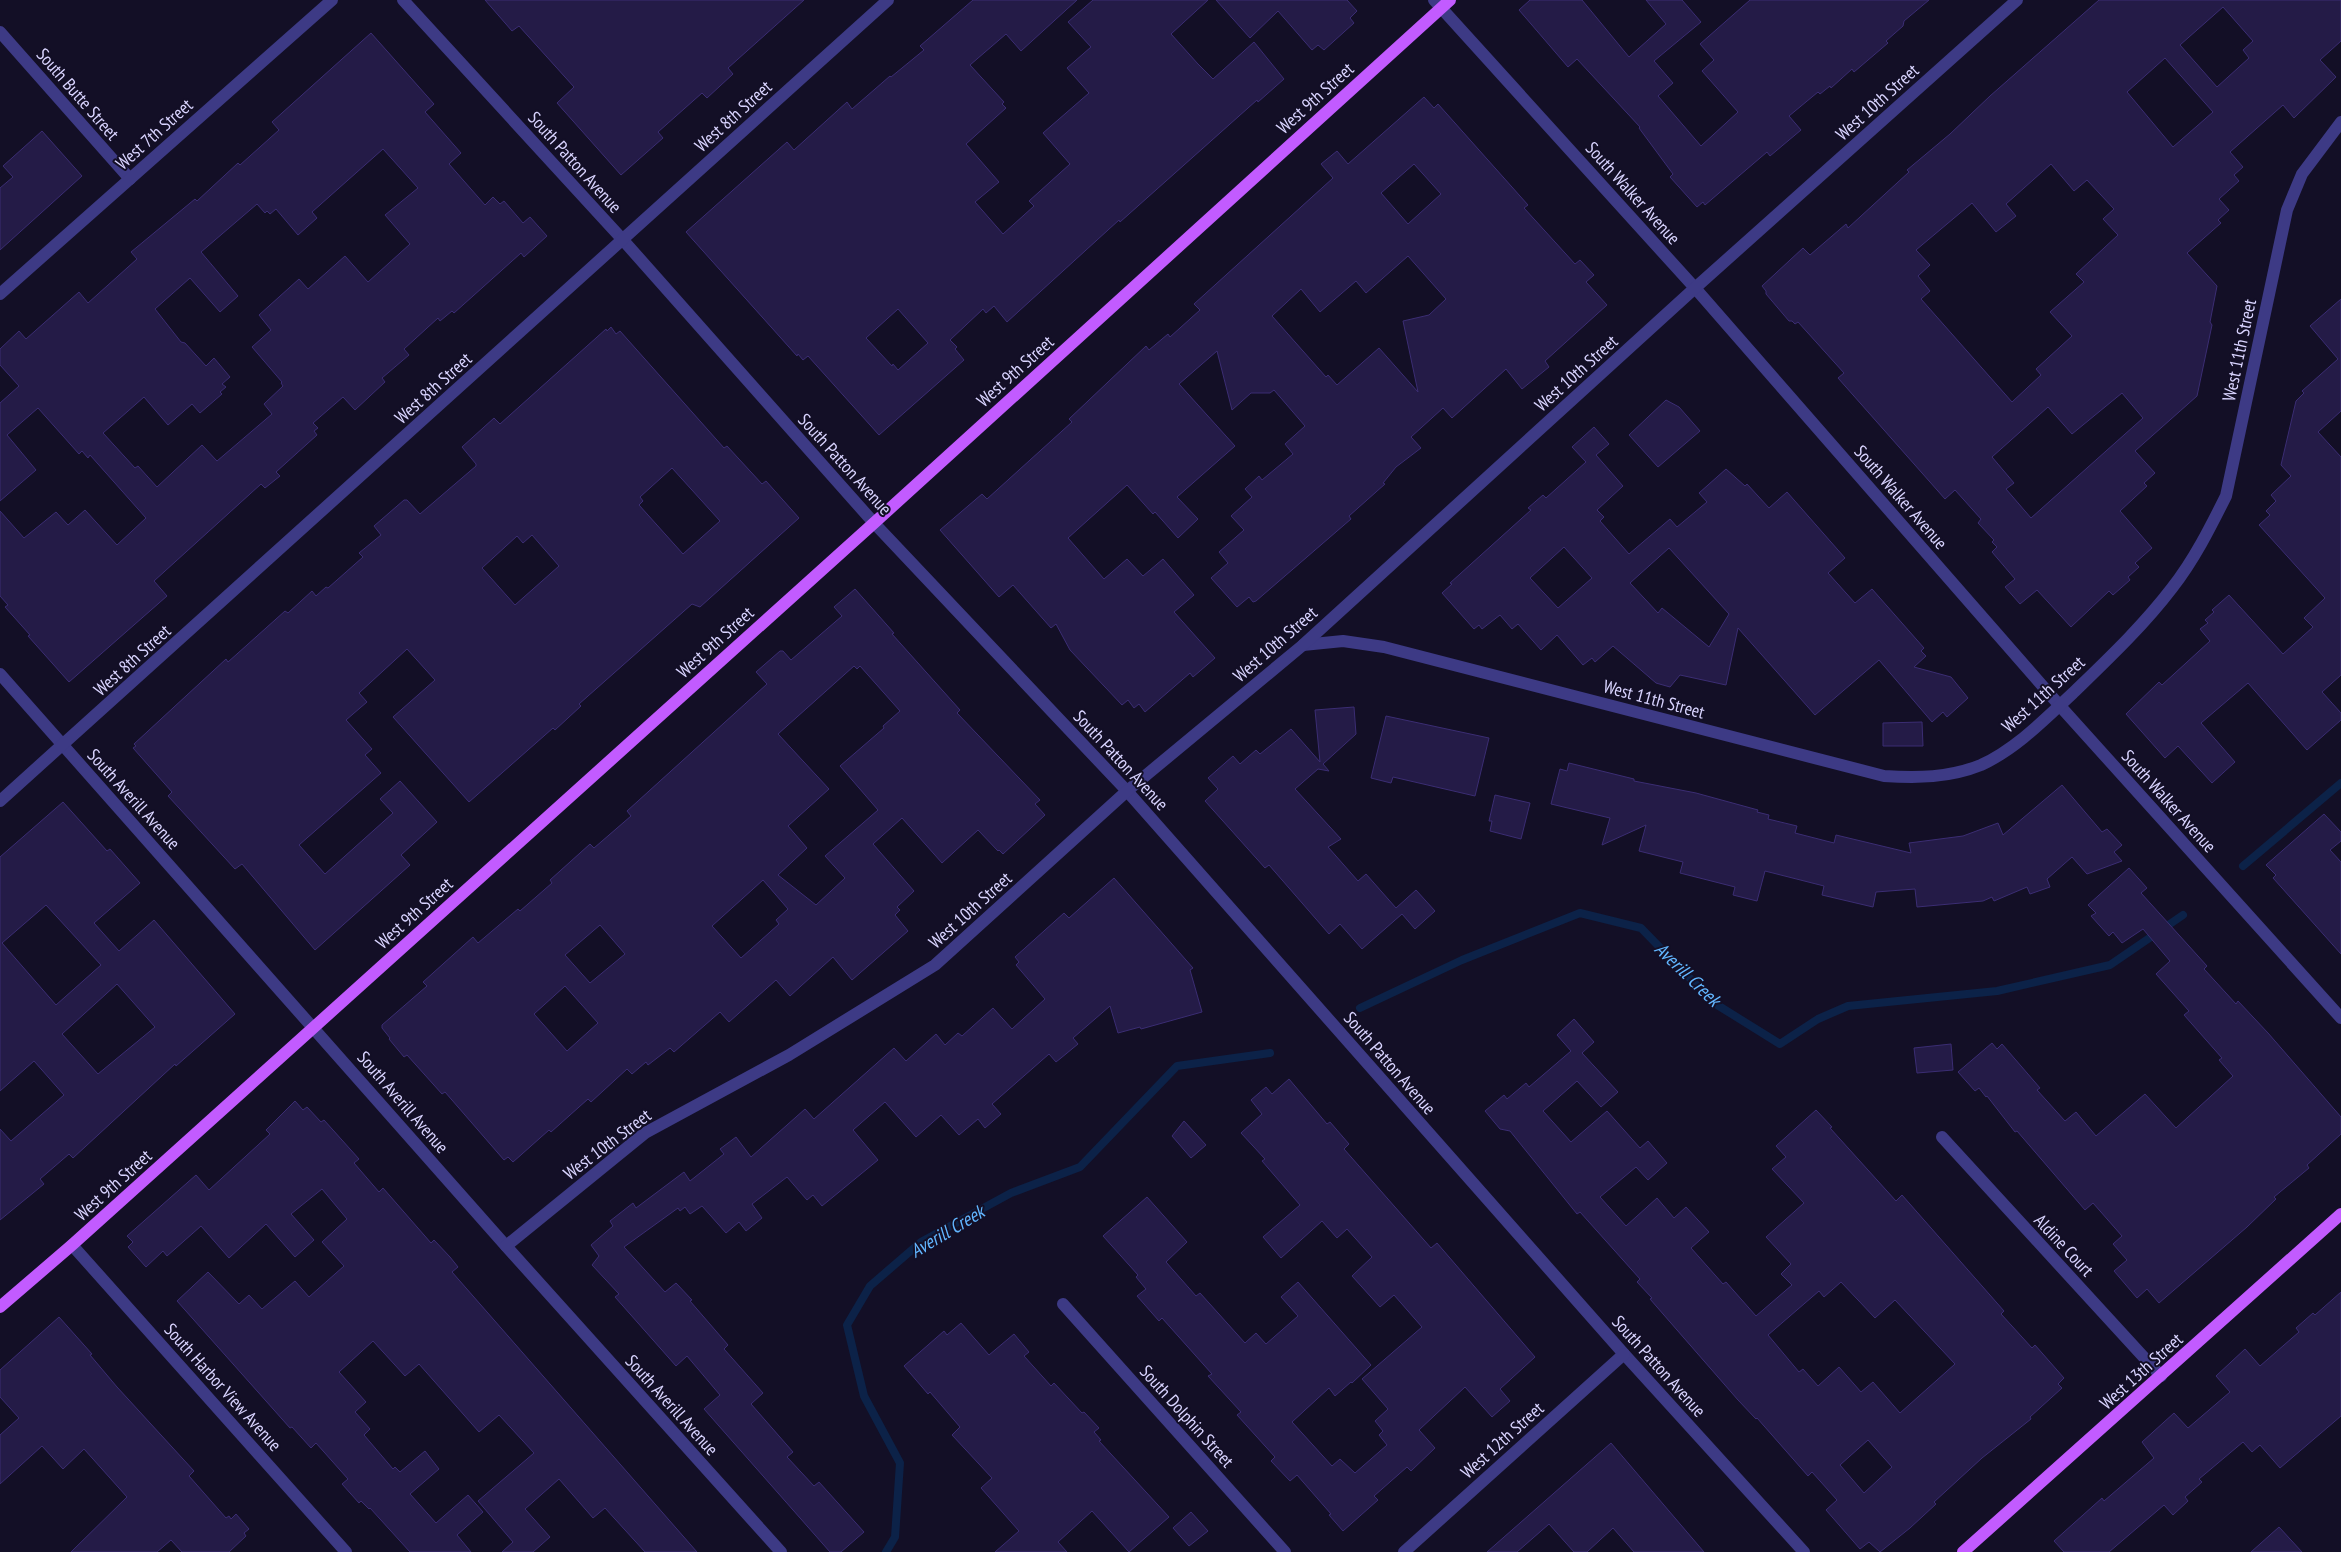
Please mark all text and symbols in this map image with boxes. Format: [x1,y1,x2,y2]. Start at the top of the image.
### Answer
street label: South Butte Street [32,43,124,145]
street label: West 9th Street [1272,57,1358,139]
street label: West 10th Street [1831,59,1923,145]
street label: West 8th Street [690,75,776,157]
street label: West 7th Street [111,93,197,175]
street label: South Patton Avenue [523,106,627,218]
street label: South Walker Avenue [1581,137,1685,249]
street label: West 11th Street [2217,297,2261,403]
street label: West 9th Street [972,330,1058,412]
street label: West 10th Street [1530,330,1622,416]
street label: West 8th Street [390,347,476,429]
street label: South Patton Avenue [793,408,897,520]
street label: South Walker Avenue [1849,440,1953,554]
street label: West 9th Street [672,601,758,683]
street label: West 10th Street [1228,601,1322,687]
street label: West 8th Street [89,619,175,701]
street label: West 11th Street [1997,651,2089,737]
street label: West 11th Street [1601,674,1707,724]
street label: South Patton Avenue [1069,705,1173,815]
street label: South Averill Avenue [83,744,185,854]
street label: South Walker Avenue [2117,745,2221,857]
street label: West 10th Street [924,867,1016,953]
street label: West 9th Street [371,872,457,954]
water label: Averill Creek [1650,937,1728,1013]
street label: South Patton Avenue [1339,1007,1441,1119]
street label: South Averill Avenue [352,1046,454,1158]
street label: West 10th Street [559,1104,655,1184]
street label: West 9th Street [70,1144,156,1226]
water label: Averill Creek [906,1198,991,1263]
street label: Aldine Court [2029,1209,2099,1281]
street label: South Patton Avenue [1607,1310,1711,1422]
street label: South Harbor View Avenue [159,1318,287,1456]
street label: West 13th Street [2095,1328,2187,1414]
street label: South Averill Avenue [621,1350,723,1460]
street label: South Dolphin Street [1135,1360,1239,1472]
street label: West 12th Street [1456,1397,1548,1483]

